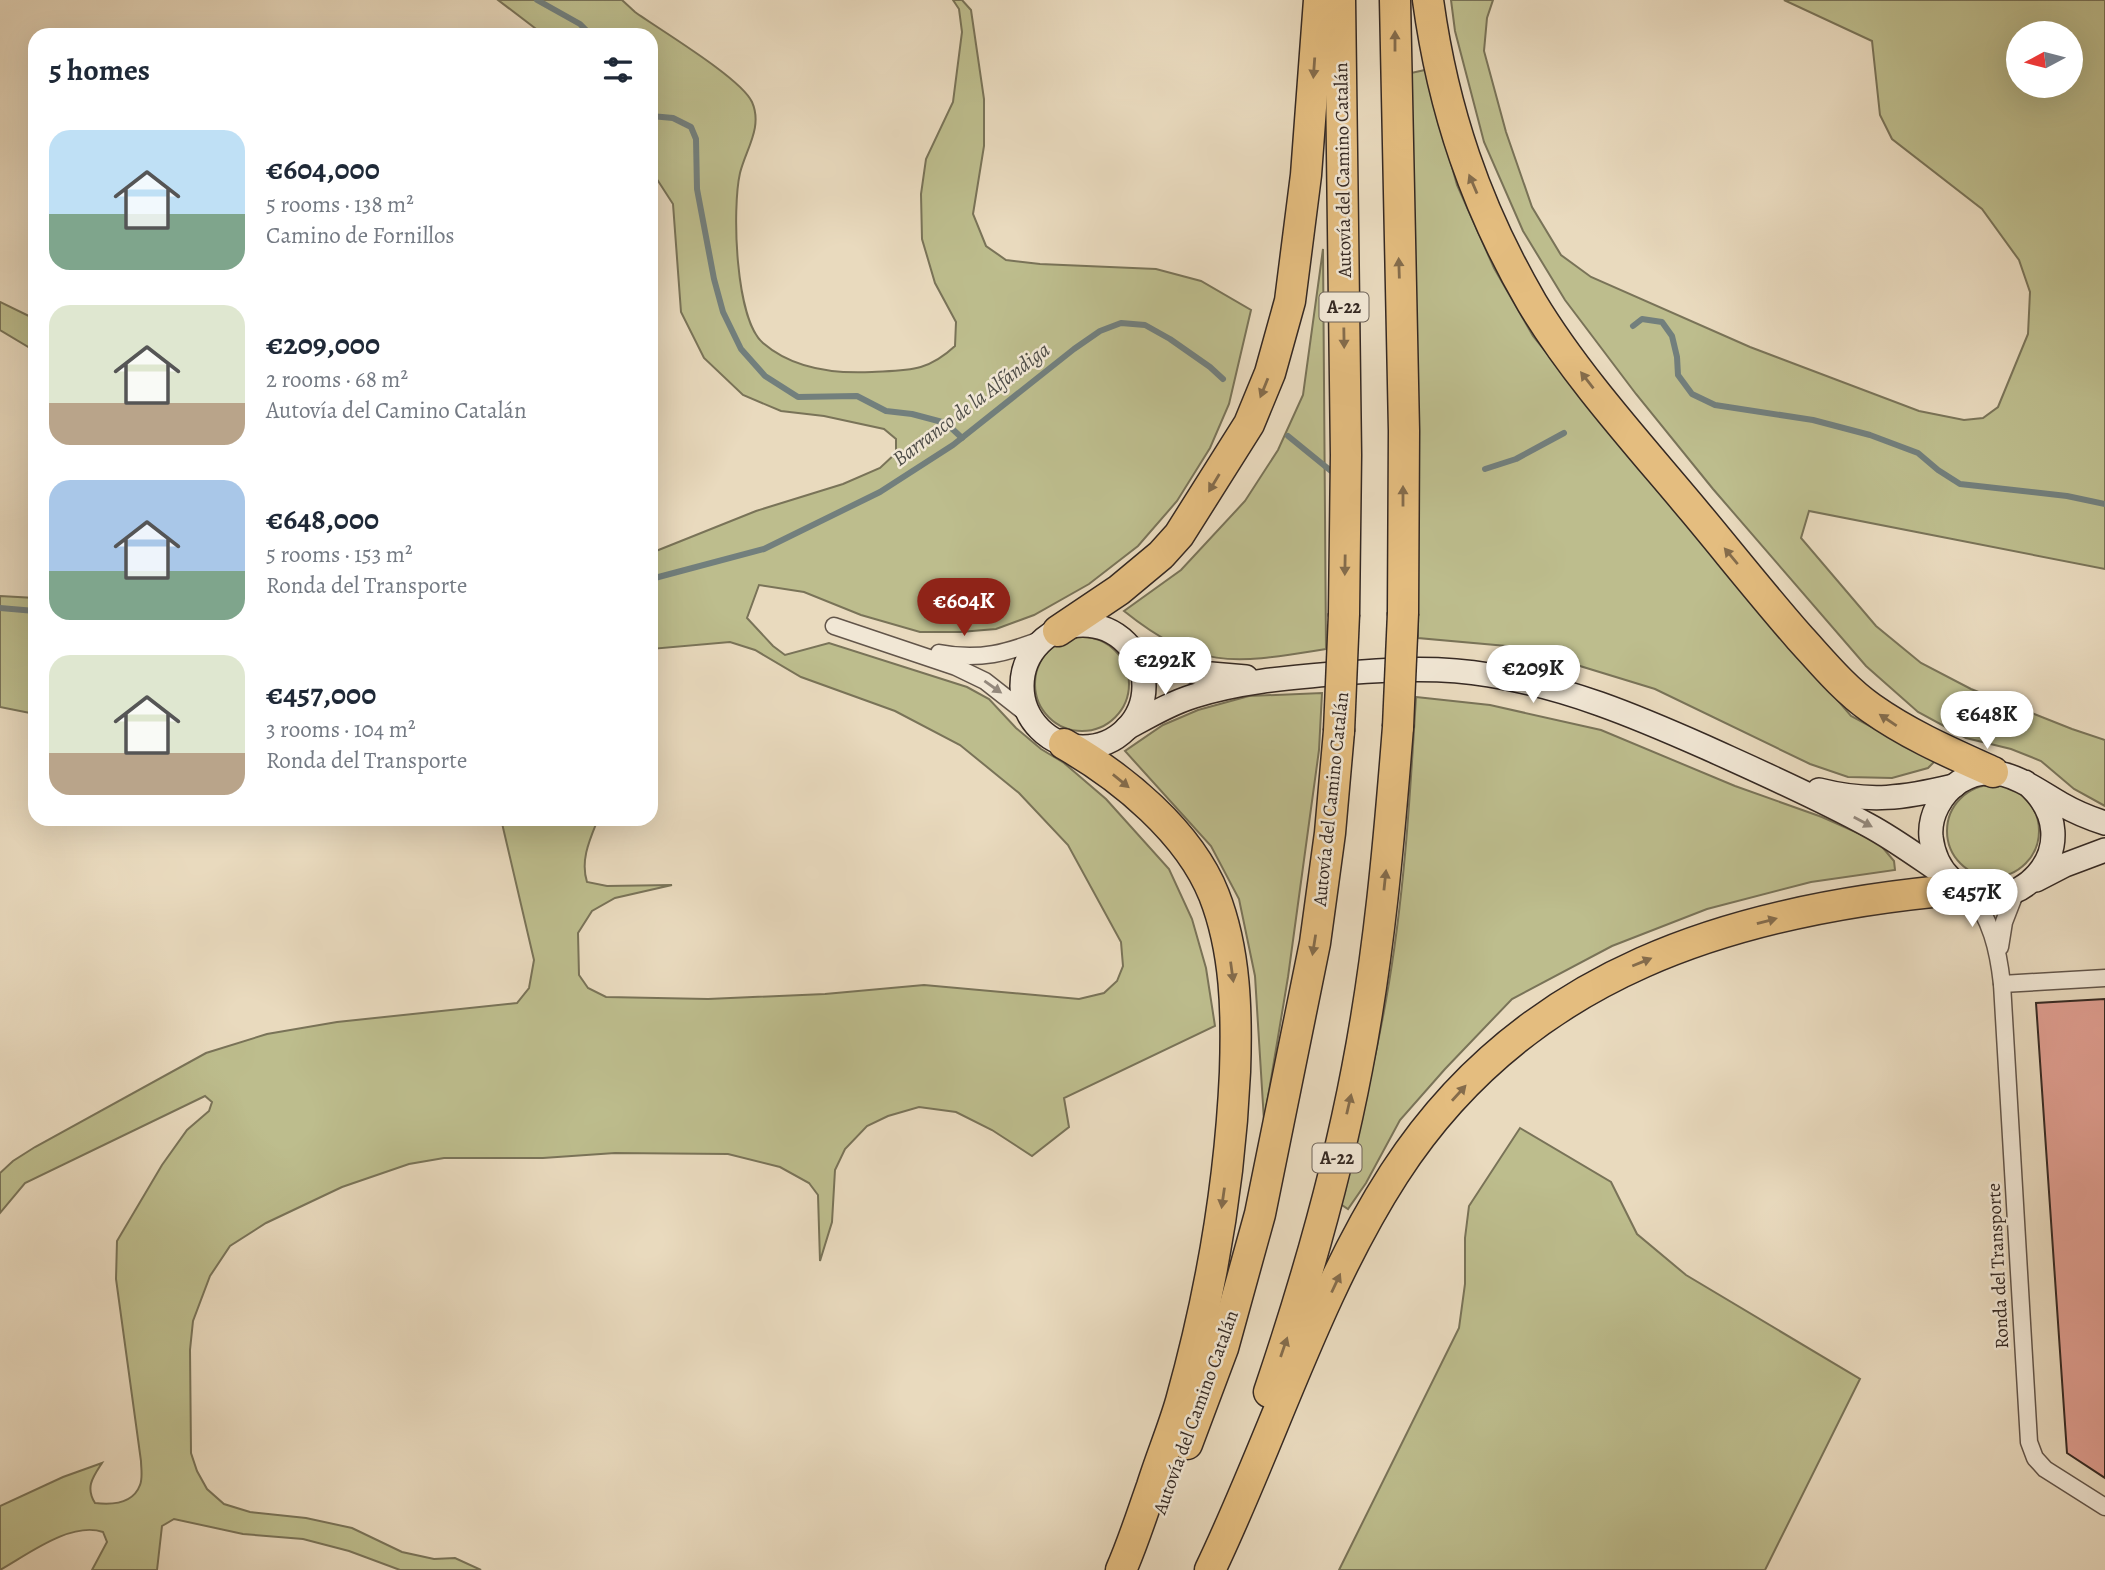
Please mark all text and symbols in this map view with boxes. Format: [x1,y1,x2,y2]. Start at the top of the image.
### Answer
north arrow [2006,21,2082,98]
map controls [2006,21,2083,98]
one-way arrow [1389,30,1401,52]
text: 5 homes [49,50,150,90]
icon: filters [599,51,637,89]
one-way arrow [1308,57,1319,79]
street label: Autovía del Camino Catalán [1328,62,1358,279]
text: €604,000 [266,149,380,189]
icon: home [105,158,189,242]
one-way arrow [1468,174,1479,195]
text: 5 rooms · 138 m² [266,189,414,220]
text: Camino de Fornillos [266,220,455,251]
one-way arrow [1394,257,1405,279]
road number: A-22 [1320,292,1368,321]
text: €209,000 [266,324,380,364]
one-way arrow [1339,327,1350,349]
icon: home [105,333,189,417]
water label: Barranco de la Alfándiga [887,335,1056,472]
text: 2 rooms · 68 m² [266,364,408,395]
one-way arrow [1580,372,1595,390]
one-way arrow [1258,378,1269,399]
text: Autovía del Camino Catalán [266,395,527,426]
one-way arrow [1208,473,1220,492]
one-way arrow [1398,485,1409,507]
text: €648,000 [266,499,379,539]
icon: home [105,508,189,592]
text: 5 rooms · 153 m² [266,539,413,570]
one-way arrow [1724,548,1739,566]
one-way arrow [1339,554,1351,576]
text: Ronda del Transporte [266,570,467,601]
pin: €604K [915,578,1013,638]
text: €604K [933,585,995,616]
pin: €292K [1116,638,1214,697]
text: €292K [1134,644,1196,675]
pin: €209K [1484,646,1582,705]
text: €209K [1502,652,1564,683]
text: €457,000 [266,674,376,714]
one-way arrow [984,680,1002,694]
icon: home [105,683,189,767]
street label: Autovía del Camino Catalán [1307,691,1355,909]
pin: €648K [1938,692,2036,751]
text: €648K [1957,698,2017,729]
text: 3 rooms · 104 m² [266,714,415,745]
one-way arrow [1879,714,1898,727]
text: Ronda del Transporte [266,745,467,776]
one-way arrow [1112,773,1129,788]
one-way arrow [1853,816,1873,828]
one-way arrow [1380,869,1391,891]
pin: €457K [1923,870,2021,929]
text: €457K [1943,876,2001,907]
one-way arrow [1756,915,1778,926]
one-way arrow [1308,934,1319,956]
one-way arrow [1632,956,1653,967]
one-way arrow [1227,961,1238,983]
one-way arrow [1450,1085,1466,1102]
one-way arrow [1344,1093,1355,1115]
road number: A-22 [1312,1143,1362,1172]
street label: Ronda del Transporte [1981,1182,2015,1350]
one-way arrow [1217,1187,1228,1209]
one-way arrow [1330,1273,1341,1293]
street label: Autovía del Camino Catalán [1147,1307,1245,1519]
one-way arrow [1279,1337,1290,1358]

